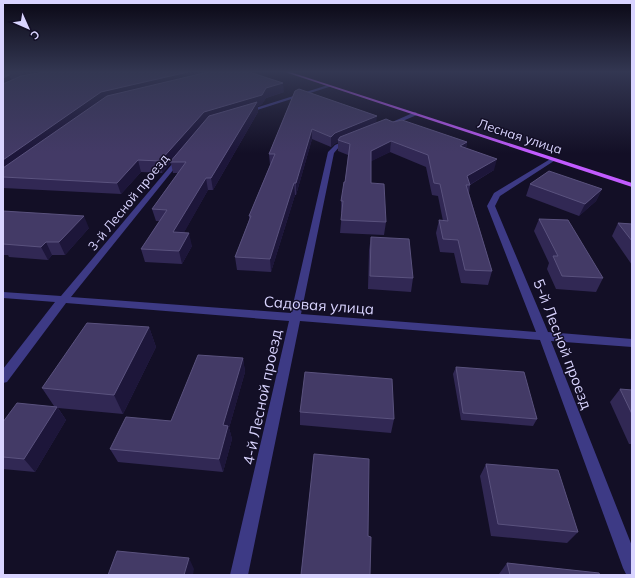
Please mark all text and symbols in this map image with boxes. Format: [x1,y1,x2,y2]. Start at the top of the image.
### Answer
north arrow [8,8,48,48]
text: С [27,27,43,43]
street label: Лесная улица [476,115,564,157]
street label: 3-й Лесной проезд [84,150,172,254]
street label: 5-й Лесной проезд [529,276,597,412]
street label: Садовая улица [263,292,375,318]
street label: 4-й Лесной проезд [238,327,286,467]

